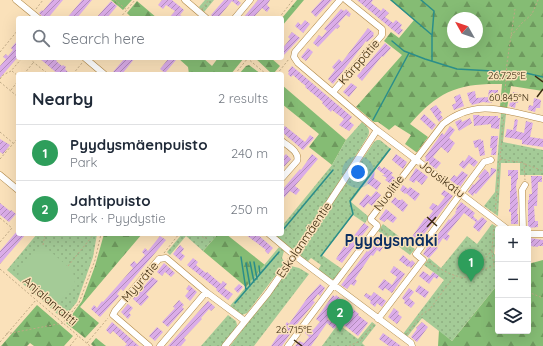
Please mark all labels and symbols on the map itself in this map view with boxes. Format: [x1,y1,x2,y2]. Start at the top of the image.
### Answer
north arrow [447,12,483,48]
street label: Kärppätie [335,36,383,87]
text: 26.725°E [488,69,526,82]
text: 60.845°N [489,91,529,104]
street label: Jousikatu [416,156,468,201]
your location [348,162,368,182]
street label: Nuolitie [370,171,407,214]
street label: Eskolanmäentie [273,199,335,280]
district label: Pyydysmäki [344,230,438,250]
pin: 1 [458,249,484,282]
street label: Myyrätie [118,258,161,305]
street label: Anjalanraitti [20,273,81,328]
pin: 2 [327,299,353,332]
text: 26.715°E [276,323,313,336]

